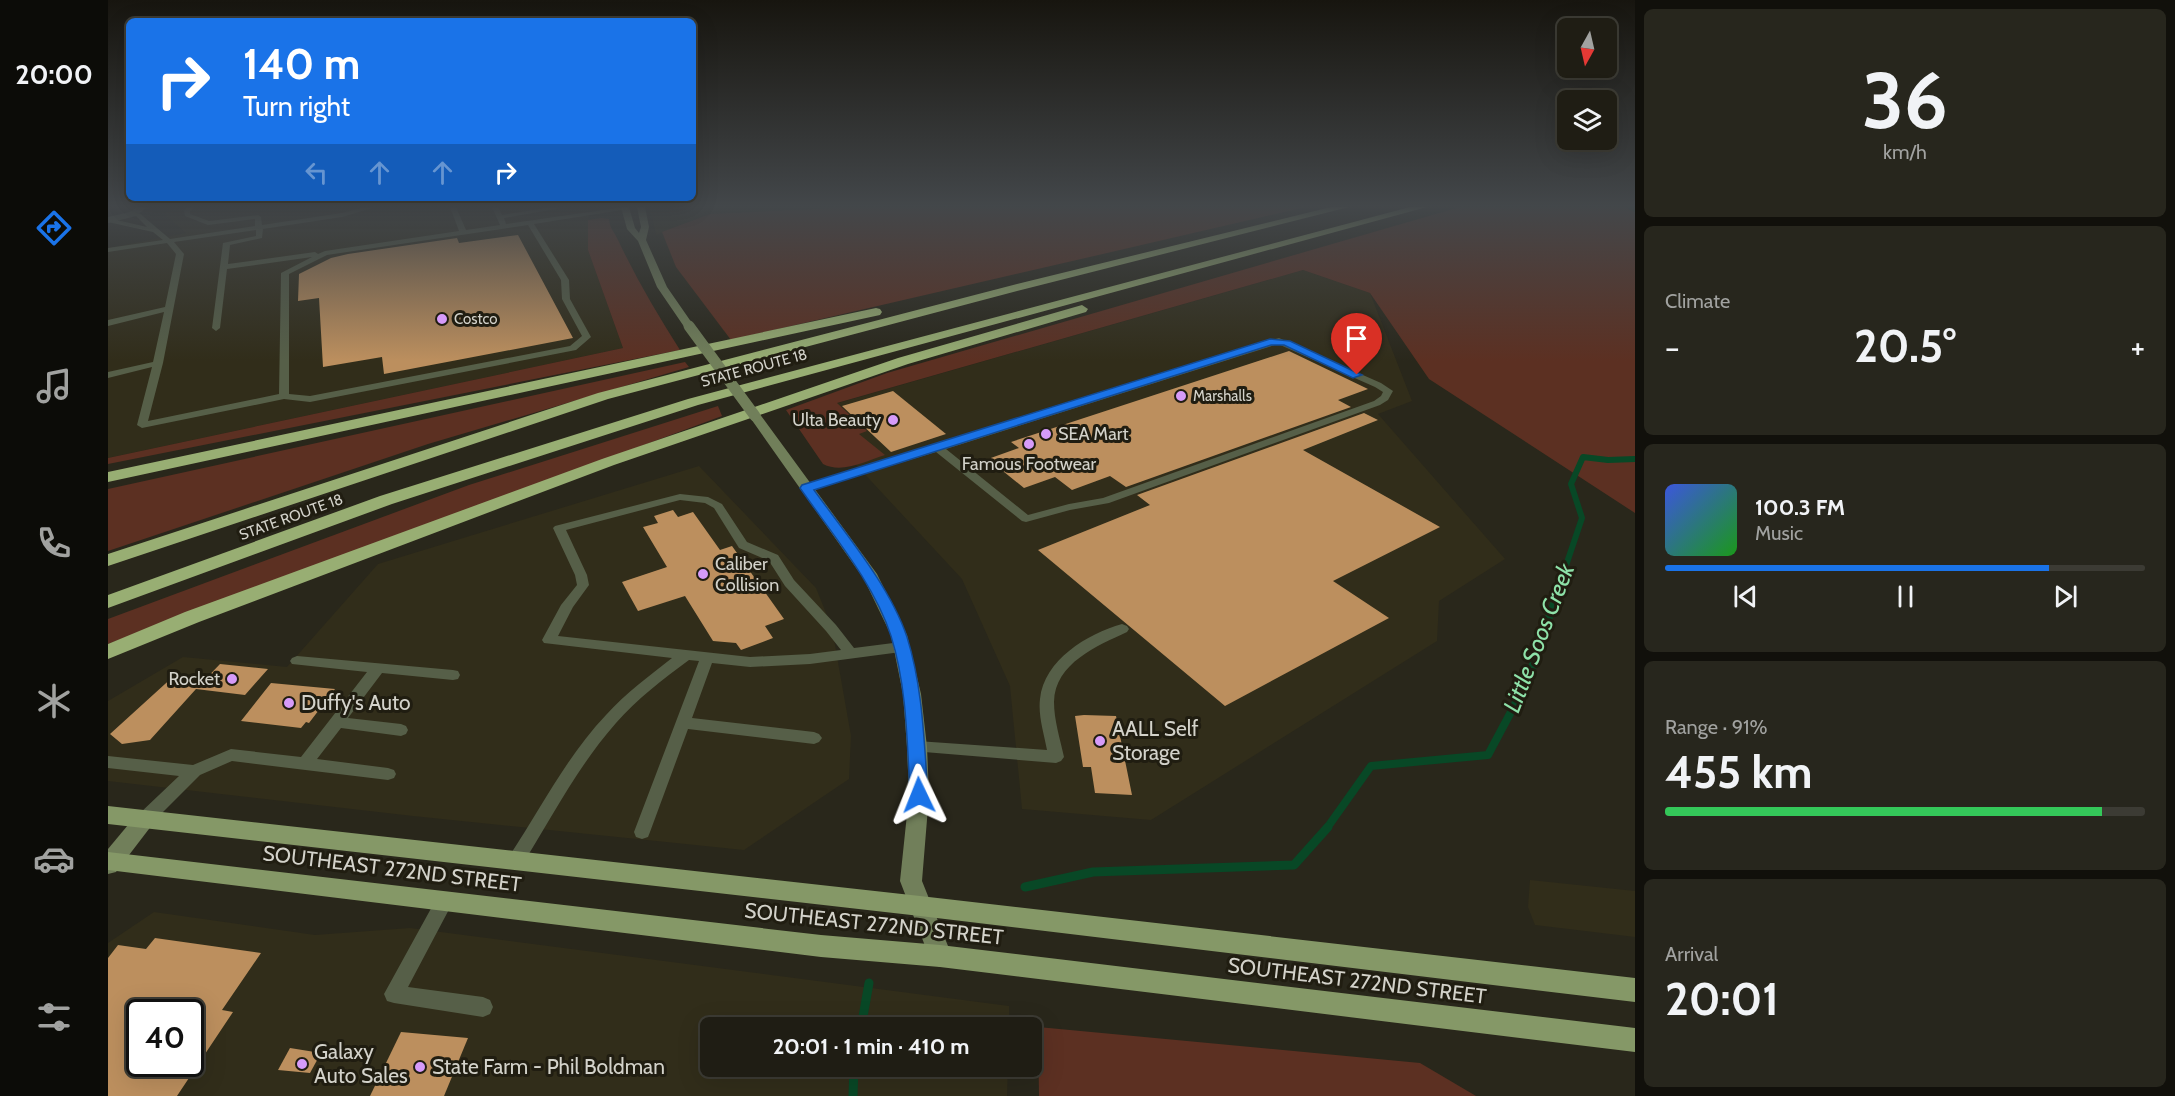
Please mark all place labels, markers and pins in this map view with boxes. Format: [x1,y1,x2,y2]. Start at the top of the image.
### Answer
place label: Costco [454,310,497,328]
marker: Costco [435,312,449,326]
pin [1331,313,1382,375]
place label: Marshalls [1193,387,1252,405]
marker: Marshalls [1174,389,1188,403]
place label: Ulta Beauty [792,409,881,431]
marker: Ulta Beauty [886,413,900,427]
place label: SEA Mart [1058,423,1129,445]
marker: SEA Mart [1039,427,1053,441]
marker: Famous Footwear [1022,437,1036,451]
place label: Famous Footwear [962,453,1097,475]
place label: Caliber Collision [715,553,779,596]
marker: Caliber Collision [696,567,710,581]
place label: Rocket [168,668,220,690]
marker: Rocket [225,672,239,686]
place label: Duffy's Auto [301,690,411,715]
marker: Duffy's Auto [282,696,296,710]
place label: AALL Self Storage [1112,716,1199,765]
marker: AALL Self Storage [1093,734,1107,748]
place label: Galaxy Auto Sales [314,1039,408,1088]
place label: State Farm - Phil Boldman [432,1054,665,1079]
marker: Galaxy Auto Sales [295,1057,309,1071]
marker: State Farm - Phil Boldman [413,1060,427,1074]

